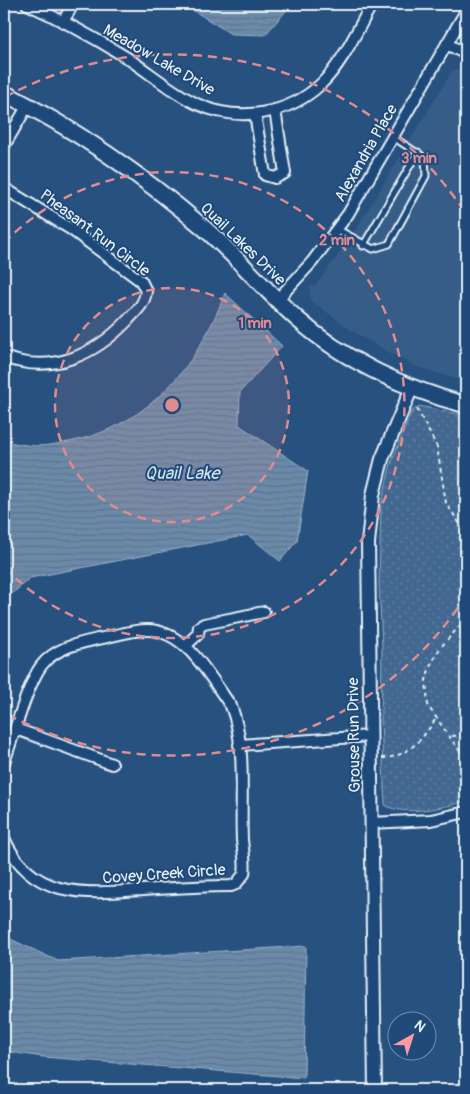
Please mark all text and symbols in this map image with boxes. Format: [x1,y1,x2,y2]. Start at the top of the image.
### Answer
street label: Meadow Lake Drive [100,20,219,100]
street label: Alexandria Place [330,100,402,205]
text: 3 min [401,149,437,168]
street label: Pheasant Run Circle [36,185,154,281]
street label: Quail Lakes Drive [196,198,290,290]
text: 2 min [319,231,355,250]
text: 1 min [238,314,272,333]
centre of rings [163,396,181,414]
water label: Quail Lake [145,462,221,485]
street label: Grouse Run Drive [343,677,365,793]
street label: Covey Creek Circle [102,860,226,888]
north arrow [388,1012,438,1062]
text: N [411,1017,429,1036]

